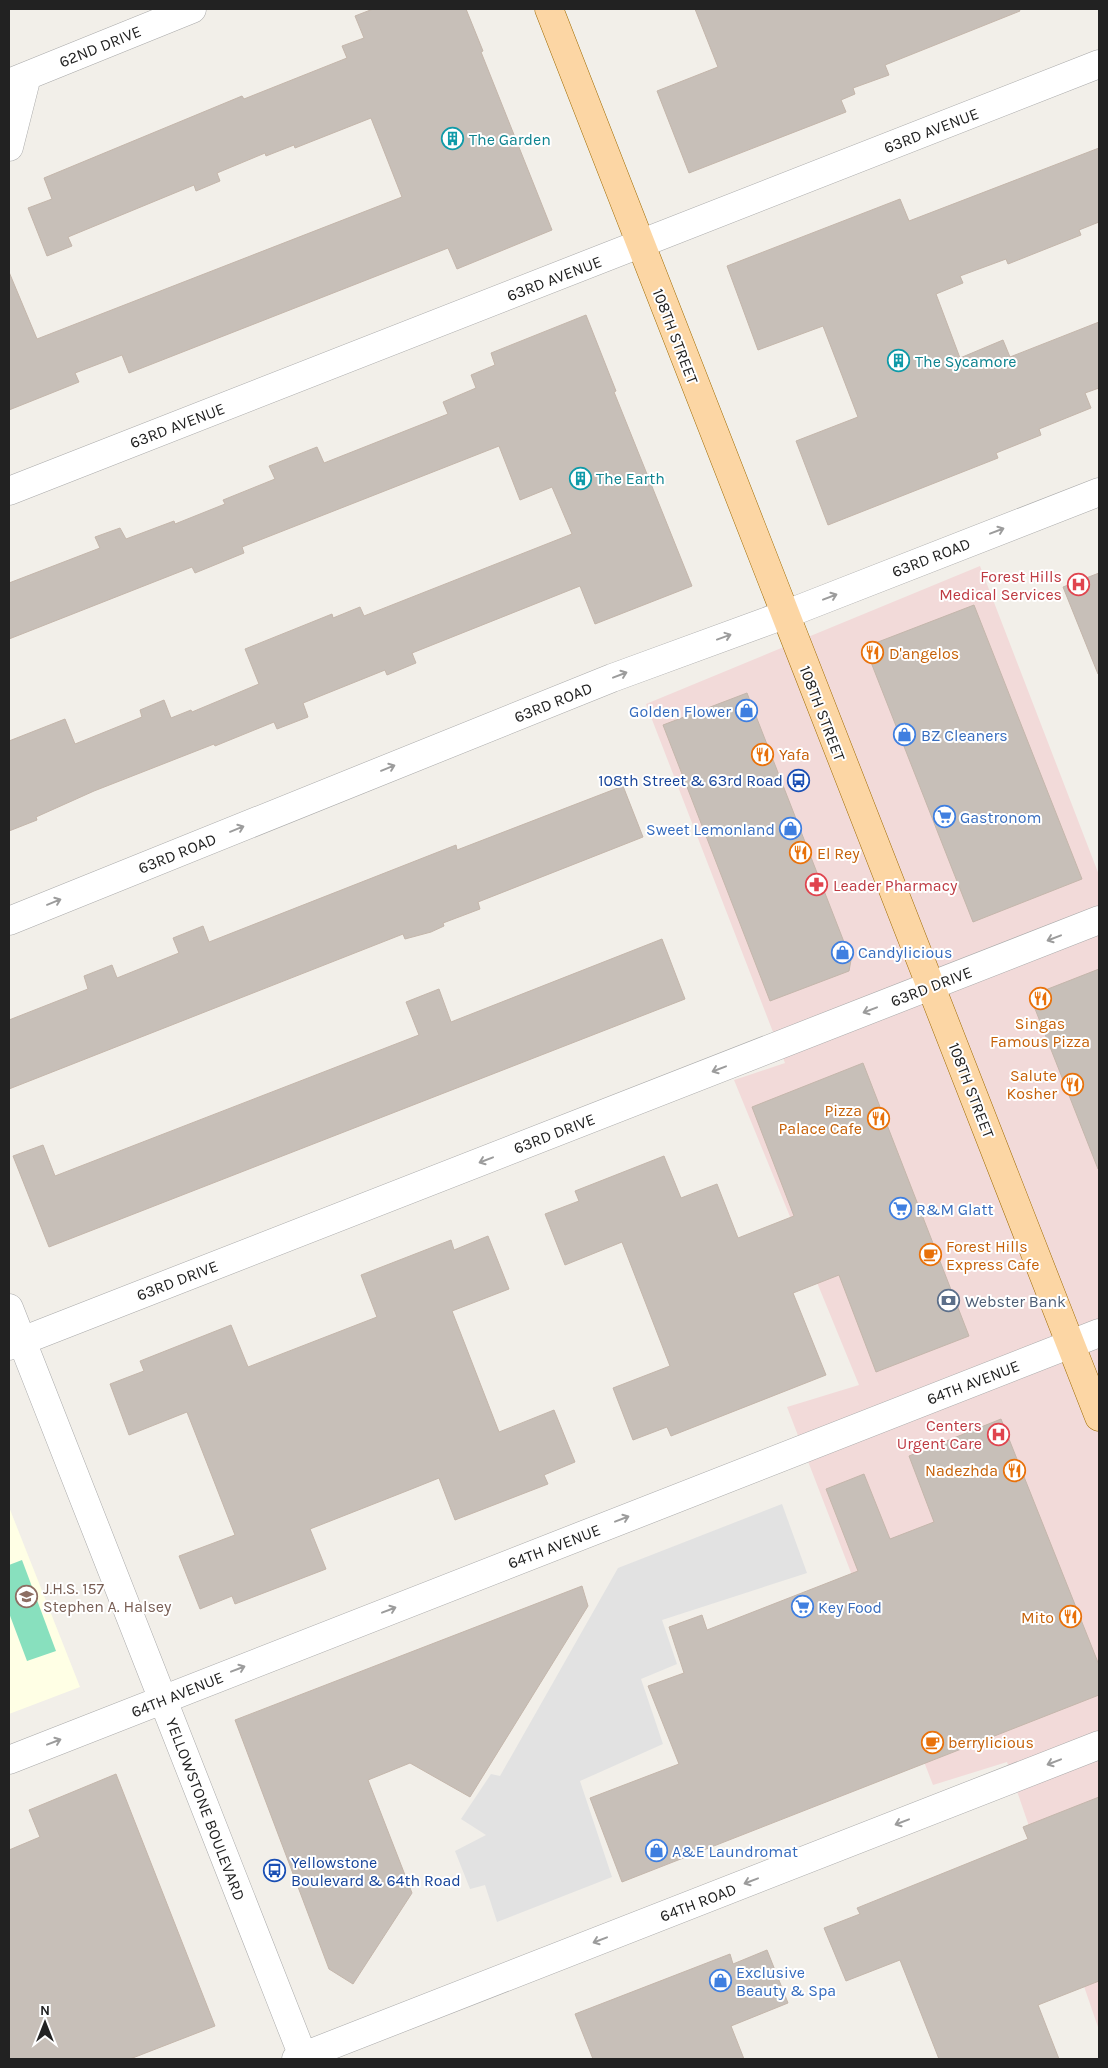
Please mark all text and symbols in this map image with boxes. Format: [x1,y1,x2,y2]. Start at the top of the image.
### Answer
street label: 62ND DRIVE [56,21,144,71]
street label: 63RD AVENUE [881,104,981,157]
building icon: The Garden [441,127,465,151]
place label: The Garden [469,130,551,149]
street label: 63RD AVENUE [504,252,604,305]
street label: 108TH STREET [649,286,702,387]
building icon: The Sycamore [887,349,911,373]
place label: The Sycamore [915,352,1017,371]
street label: 63RD AVENUE [127,399,227,452]
building icon: The Earth [568,466,592,490]
place label: The Earth [596,469,665,488]
one-way arrow [989,526,1004,536]
street label: 63RD ROAD [889,534,973,581]
place label: Forest Hills Medical Services [939,567,1062,604]
hospital icon: Forest Hills Medical Services [1066,573,1090,597]
one-way arrow [821,592,837,601]
one-way arrow [716,632,731,641]
restaurant icon: D'angelos [861,641,885,665]
place label: D'angelos [889,644,959,663]
street label: 108TH STREET [796,663,849,764]
one-way arrow [612,670,627,679]
street label: 63RD ROAD [511,678,595,727]
shop icon: Golden Flower [735,699,759,723]
place label: Golden Flower [629,702,731,721]
shop icon: BZ Cleaners [893,723,917,747]
place label: BZ Cleaners [921,726,1008,745]
restaurant icon: Yafa [751,742,775,766]
place label: Yafa [779,745,810,764]
one-way arrow [380,763,395,773]
bus stop icon: 108th Street & 63rd Road [787,768,811,792]
place label: 108th Street & 63rd Road [598,771,783,790]
supermarket icon: Gastronom [932,805,956,829]
place label: Gastronom [960,808,1041,827]
shop icon: Sweet Lemonland [779,817,803,841]
place label: Sweet Lemonland [646,820,775,839]
one-way arrow [229,824,244,833]
street label: 63RD ROAD [135,829,219,878]
restaurant icon: El Rey [789,841,813,865]
place label: El Rey [817,844,860,863]
pharmacy icon: Leader Pharmacy [805,873,829,897]
place label: Leader Pharmacy [833,876,958,895]
one-way arrow [46,897,61,907]
one-way arrow [1047,933,1062,943]
shop icon: Candylicious [830,940,854,964]
place label: Candylicious [858,943,952,962]
street label: 63RD DRIVE [888,962,975,1011]
restaurant icon: Singas Famous Pizza [1028,987,1052,1011]
one-way arrow [863,1005,878,1015]
place label: Singas Famous Pizza [990,1014,1090,1051]
street label: 108TH STREET [945,1040,998,1141]
one-way arrow [711,1065,727,1074]
place label: Salute Kosher [1006,1066,1057,1103]
restaurant icon: Salute Kosher [1061,1072,1085,1096]
place label: Pizza Palace Cafe [778,1101,862,1138]
restaurant icon: Pizza Palace Cafe [866,1107,890,1131]
street label: 63RD DRIVE [511,1109,598,1158]
one-way arrow [479,1156,494,1165]
supermarket icon: R&M Glatt [888,1197,912,1221]
place label: R&M Glatt [916,1200,993,1219]
place label: Forest Hills Express Cafe [946,1237,1039,1274]
cafe icon: Forest Hills Express Cafe [918,1243,942,1267]
street label: 63RD DRIVE [134,1256,221,1305]
bank icon: Webster Bank [937,1289,961,1313]
place label: Webster Bank [965,1292,1066,1311]
street label: 64TH AVENUE [924,1356,1022,1409]
place label: Centers Urgent Care [897,1416,982,1453]
hospital icon: Centers Urgent Care [986,1422,1010,1446]
restaurant icon: Nadezhda [1002,1458,1026,1482]
place label: Nadezhda [925,1461,998,1480]
one-way arrow [614,1514,629,1523]
street label: 64TH AVENUE [505,1520,603,1573]
place label: J.H.S. 157 Stephen A. Halsey [43,1579,172,1616]
school or university icon: J.H.S. 157 Stephen A. Halsey [15,1585,39,1609]
supermarket icon: Key Food [790,1595,814,1619]
place label: Key Food [818,1598,882,1617]
one-way arrow [381,1605,396,1615]
restaurant icon: Mito [1058,1605,1082,1629]
place label: Mito [1021,1608,1054,1627]
one-way arrow [230,1664,245,1674]
street label: 64TH AVENUE [128,1667,226,1722]
street label: YELLOWSTONE BOULEVARD [162,1715,249,1903]
cafe icon: berrylicious [920,1730,944,1754]
place label: berrylicious [948,1733,1034,1752]
one-way arrow [46,1737,61,1746]
one-way arrow [1047,1758,1062,1768]
one-way arrow [895,1818,910,1827]
shop icon: A&E Laundromat [644,1839,668,1863]
place label: A&E Laundromat [672,1842,798,1861]
place label: Yellowstone Boulevard & 64th Road [291,1853,461,1890]
bus stop icon: Yellowstone Boulevard & 64th Road [263,1859,287,1883]
one-way arrow [744,1877,759,1886]
street label: 64TH ROAD [657,1879,739,1926]
one-way arrow [593,1936,608,1946]
place label: Exclusive Beauty & Spa [736,1963,836,2000]
shop icon: Exclusive Beauty & Spa [708,1969,732,1993]
north arrow [20,1998,70,2048]
text: N [40,2002,50,2019]

